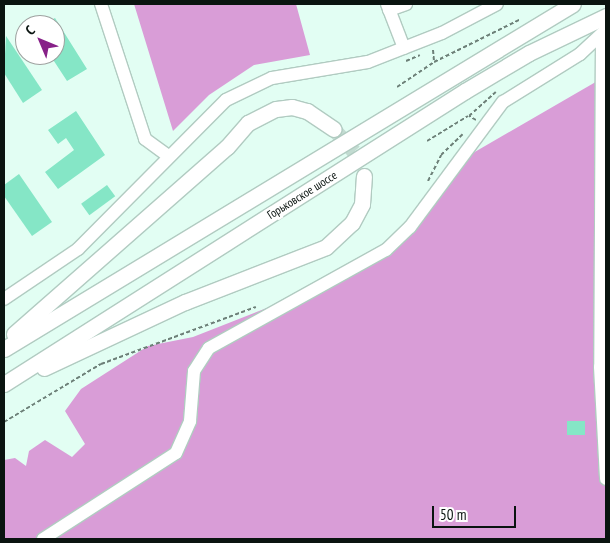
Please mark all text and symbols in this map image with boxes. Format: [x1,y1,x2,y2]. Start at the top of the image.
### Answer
north arrow [15,15,65,65]
text: С [21,21,39,39]
street label: Горьковское шоссе [264,168,340,222]
scale bar [435,496,519,528]
text: 50 m [440,505,466,524]

